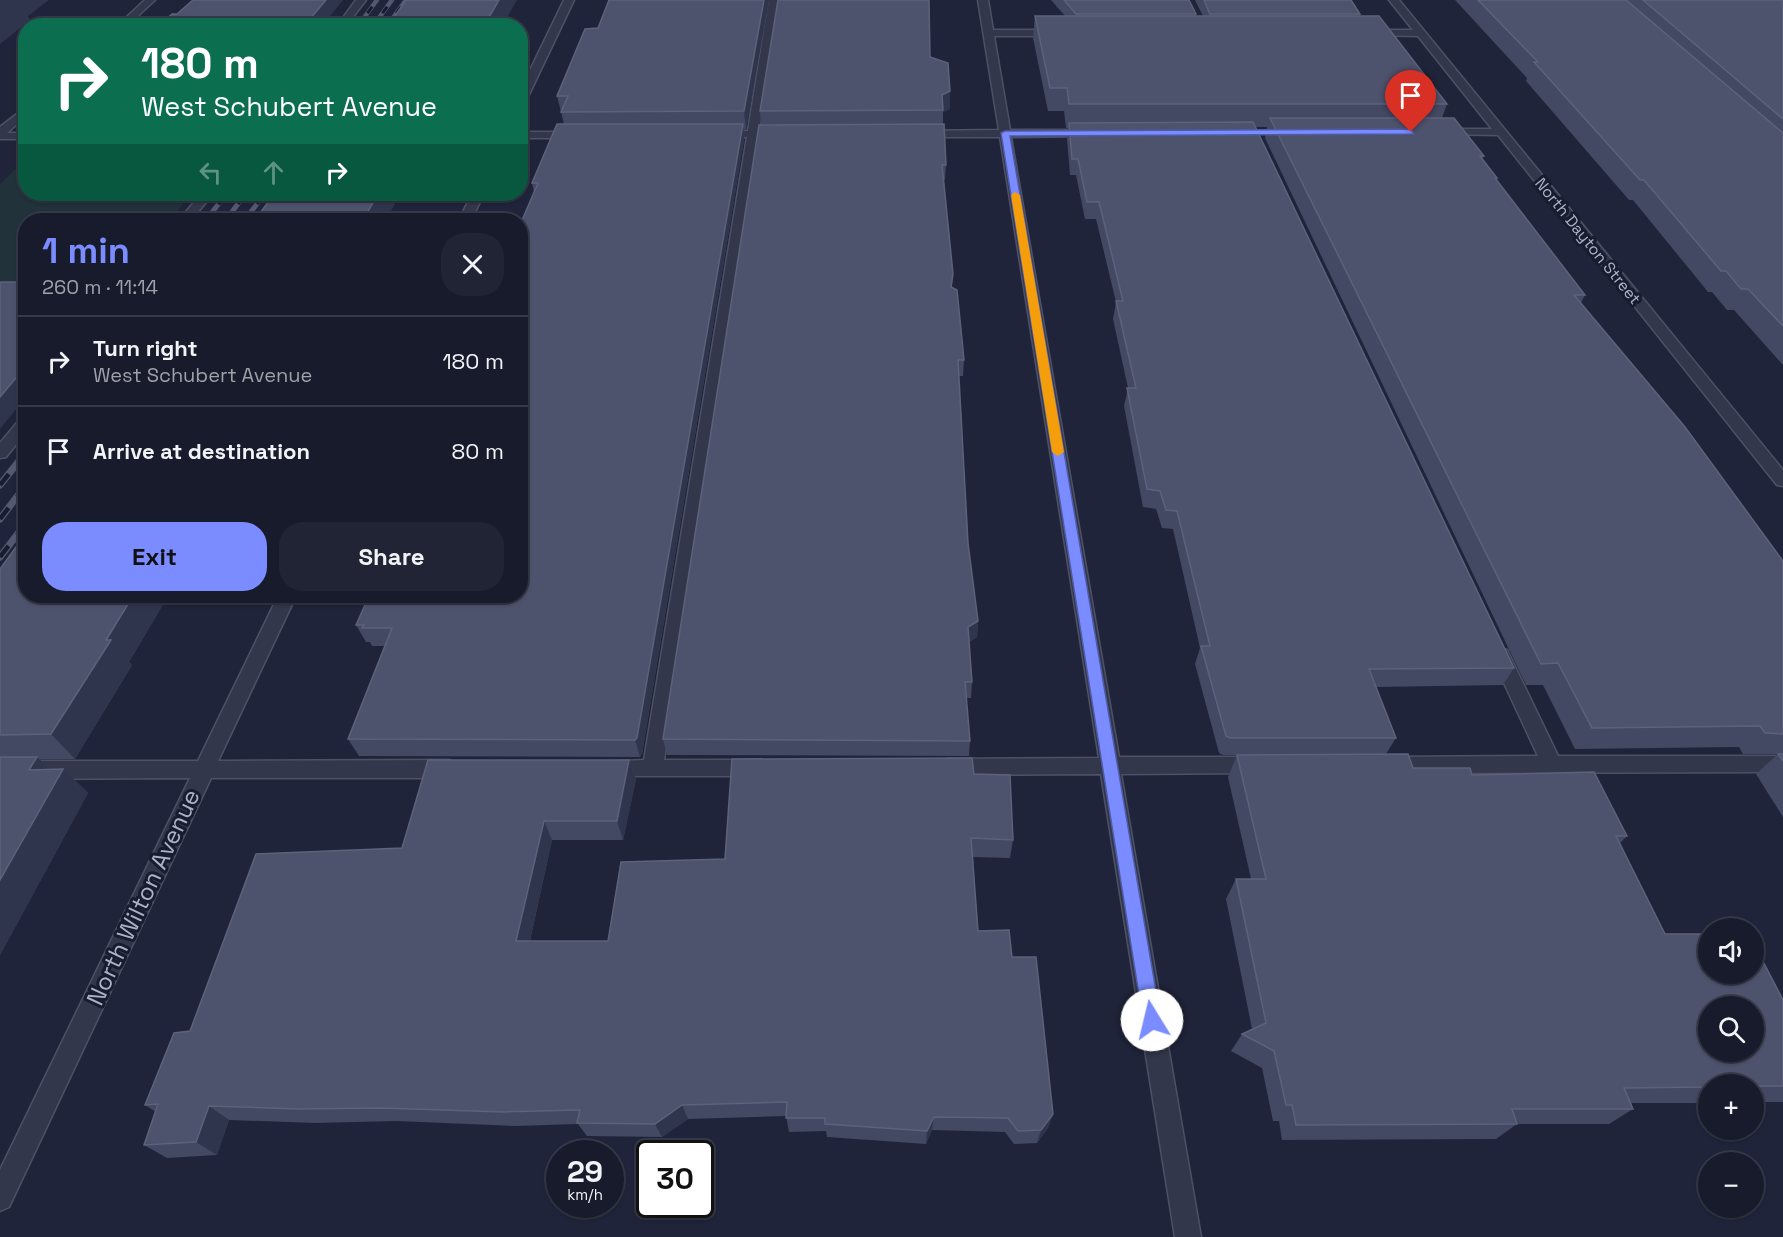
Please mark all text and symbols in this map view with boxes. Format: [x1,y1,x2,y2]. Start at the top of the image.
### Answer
text: 180 m [141,37,259,90]
icon: right [42,42,120,120]
pin [1385,70,1436,132]
icon: arrive [1394,79,1427,112]
text: West Schubert Avenue [141,89,437,124]
icon: left [194,156,227,189]
icon: ahead [257,156,290,189]
icon: right [320,156,353,189]
street label: North Dayton Street [1530,173,1646,309]
text: 1 min [42,228,130,274]
button: close [441,233,504,296]
text: 260 m · 11:14 [42,274,158,300]
text: Turn right [93,334,198,362]
icon: right [42,345,75,378]
text: 180 m [442,347,504,375]
text: West Schubert Avenue [93,362,312,388]
icon: arrive [42,435,75,468]
text: Arrive at destination [93,437,310,465]
text: 80 m [452,437,504,465]
button: Exit [42,522,267,591]
button: Share [279,522,504,591]
street label: North Wilton Avenue [79,784,207,1010]
map controls [1698,918,1764,1218]
button: sound [1698,918,1764,984]
position arrow [1120,988,1184,1052]
button: search [1698,996,1764,1062]
button: + [1698,1074,1764,1140]
speed limit sign: 30 [636,1140,714,1218]
text: 29 [567,1152,603,1191]
button: − [1698,1152,1764,1218]
text: km/h [567,1185,603,1204]

